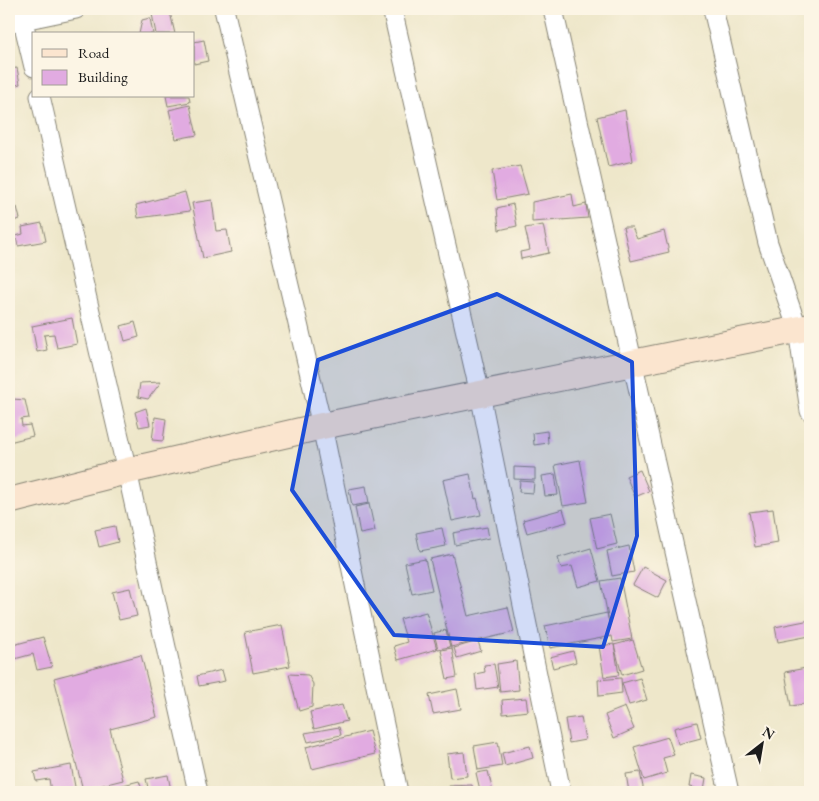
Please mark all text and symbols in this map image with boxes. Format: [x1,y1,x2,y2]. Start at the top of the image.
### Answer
legend [32,32,195,98]
text: Road [78,43,110,62]
text: Building [78,67,128,86]
north arrow [736,718,786,768]
text: N [759,722,779,744]

